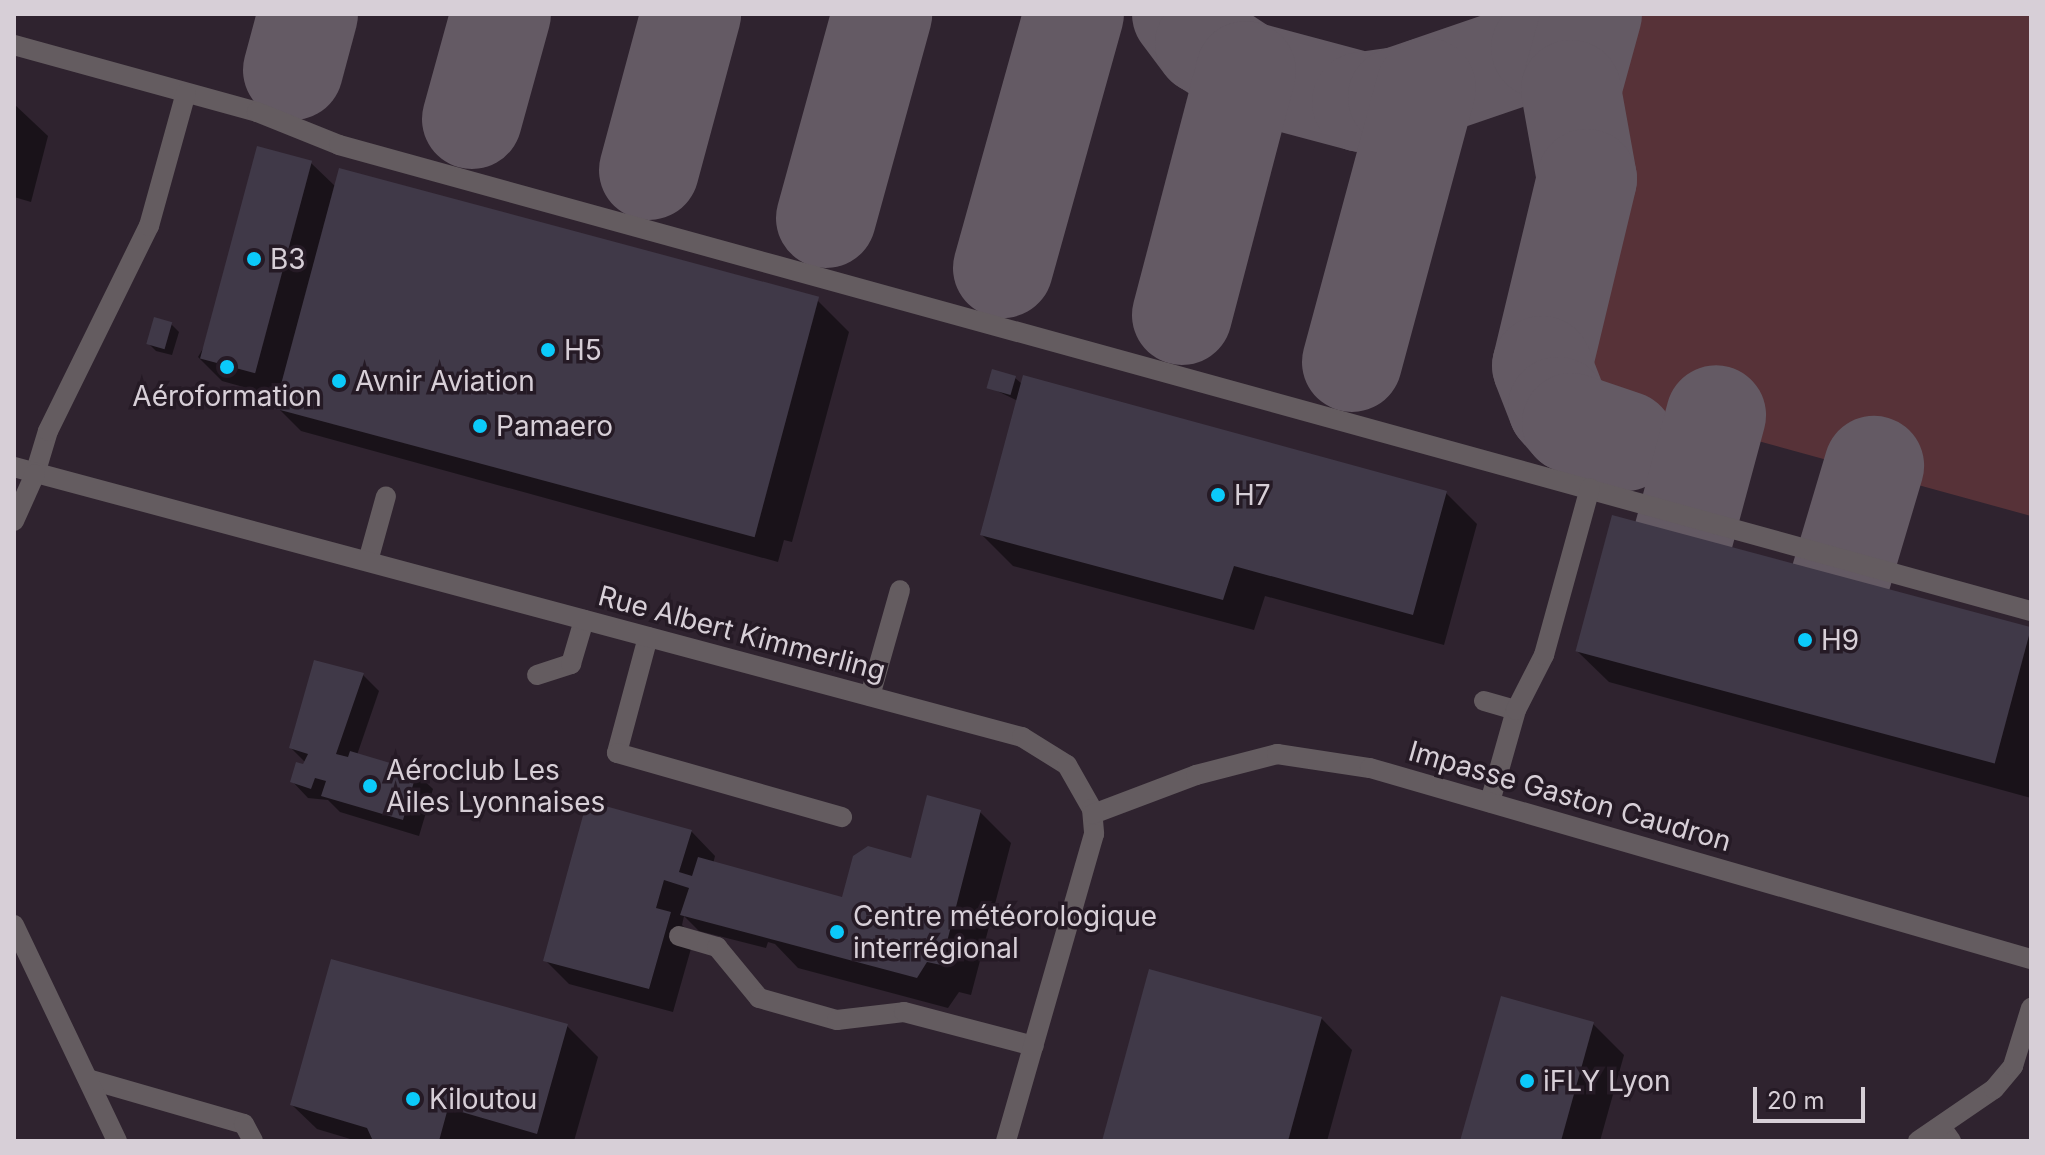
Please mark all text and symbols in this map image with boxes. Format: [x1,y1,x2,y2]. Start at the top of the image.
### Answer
place label: B3 [270,242,306,276]
marker: B3 [245,250,263,268]
place label: H5 [564,333,602,367]
marker: H5 [539,341,557,359]
marker: Aéroformation [218,358,236,376]
place label: Avnir Aviation [355,364,535,398]
marker: Avnir Aviation [330,372,348,390]
place label: Aéroformation [132,379,322,413]
place label: Pamaero [496,409,613,443]
marker: Pamaero [471,417,489,435]
place label: H7 [1234,478,1271,512]
marker: H7 [1209,486,1227,504]
street label: Rue Albert Kimmerling [595,578,889,688]
place label: H9 [1821,623,1859,657]
marker: H9 [1796,631,1814,649]
street label: Impasse Gaston Caudron [1405,734,1735,858]
place label: Aéroclub Les Ailes Lyonnaises [386,753,605,819]
marker: Aéroclub Les Ailes Lyonnaises [361,777,379,795]
place label: Centre météorologique interrégional [853,899,1157,965]
marker: Centre météorologique interrégional [828,923,846,941]
place label: iFLY Lyon [1543,1064,1671,1098]
scale bar [1757,1071,1869,1121]
marker: iFLY Lyon [1518,1072,1536,1090]
place label: Kiloutou [429,1082,537,1116]
text: 20 m [1767,1086,1825,1115]
marker: Kiloutou [404,1090,422,1108]

